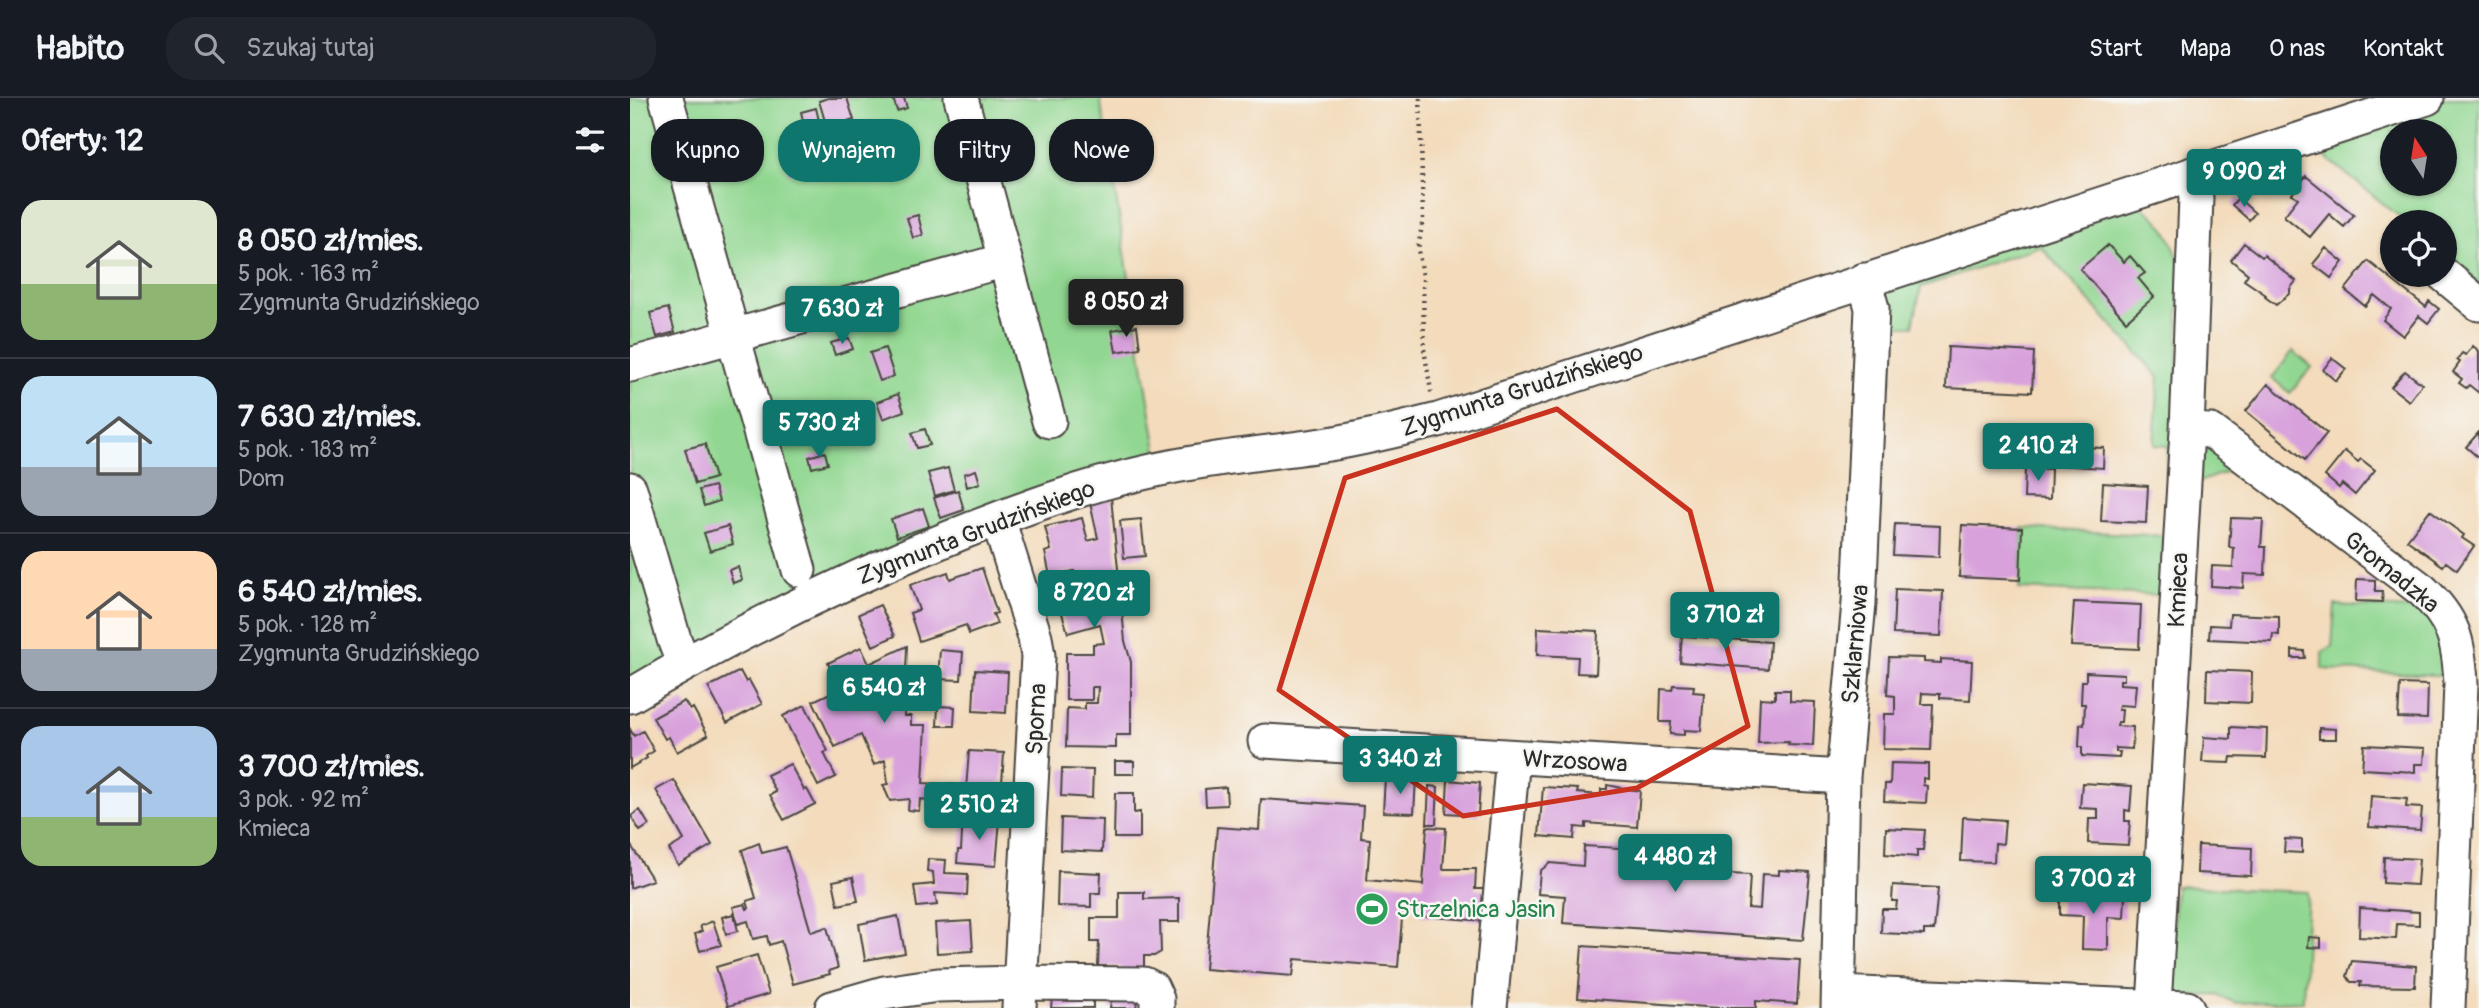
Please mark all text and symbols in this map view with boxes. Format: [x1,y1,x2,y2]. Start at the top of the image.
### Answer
search box [166,17,656,80]
text: Habito [35,28,124,69]
icon: search [190,29,228,67]
text: Szukaj tutaj [246,32,375,64]
text: Start [2089,34,2142,63]
text: Mapa [2180,34,2231,63]
text: O nas [2269,34,2325,63]
text: Kontakt [2363,34,2444,63]
chip: Kupno [651,119,764,182]
chip: Wynajem [778,119,920,182]
chip: Filtry [934,119,1035,182]
chip: Nowe [1049,119,1154,182]
north arrow [2380,119,2457,196]
map controls [2380,119,2457,287]
icon: filters [571,121,609,159]
text: Oferty: 12 [21,122,144,159]
pin: 9 090 zł [2172,150,2316,209]
text: 9 090 zł [2203,157,2285,186]
button: locate [2380,210,2457,287]
text: 8 050 zł/mies. [238,222,424,259]
icon: home [77,228,161,312]
text: 5 pok. · 163 m² [238,259,379,288]
pin: 8 050 zł [1054,280,1198,339]
pin: 7 630 zł [770,286,914,346]
text: 8 050 zł [1084,287,1168,316]
text: Zygmunta Grudzińskiego [238,288,480,317]
text: 7 630 zł [801,294,883,323]
street label: Zygmunta Grudzińskiego [1398,338,1647,443]
text: 7 630 zł/mies. [238,398,422,435]
pin: 5 730 zł [747,400,891,460]
icon: home [77,404,161,488]
text: 5 730 zł [779,408,859,437]
pin: 2 410 zł [1966,424,2110,483]
text: 2 410 zł [1999,431,2077,460]
text: 5 pok. · 183 m² [238,435,377,464]
text: Dom [238,464,285,493]
street label: Zygmunta Grudzińskiego [853,474,1099,591]
street label: Gromadzka [2338,525,2445,620]
street label: Kmieca [2162,552,2195,628]
pin: 8 720 zł [1022,570,1166,630]
text: 6 540 zł/mies. [238,573,423,610]
text: 8 720 zł [1054,578,1134,607]
icon: home [77,579,161,663]
street label: Szklarniowa [1836,583,1875,705]
pin: 3 710 zł [1653,592,1797,652]
text: 3 710 zł [1686,600,1764,629]
text: 5 pok. · 128 m² [238,610,377,639]
text: Zygmunta Grudzińskiego [238,639,480,668]
pin: 6 540 zł [812,666,956,725]
text: 6 540 zł [843,673,925,702]
street label: Sporna [1020,683,1053,756]
pin: 3 340 zł [1328,736,1472,796]
text: 3 340 zł [1359,744,1441,773]
street label: Wrzosowa [1522,744,1628,779]
text: 3 700 zł/mies. [238,748,425,785]
icon: home [77,754,161,838]
pin: 2 510 zł [907,782,1051,842]
text: 3 pok. · 92 m² [238,785,369,814]
text: 2 510 zł [940,790,1018,819]
text: Kmieca [238,814,310,843]
pin: 4 480 zł [1603,834,1747,894]
text: 4 480 zł [1634,842,1716,871]
pin: 3 700 zł [2021,856,2165,916]
text: 3 700 zł [2051,864,2135,893]
sports icon: Strzelnica Jasin [1353,890,1391,928]
place label: Strzelnica Jasin [1396,895,1556,924]

